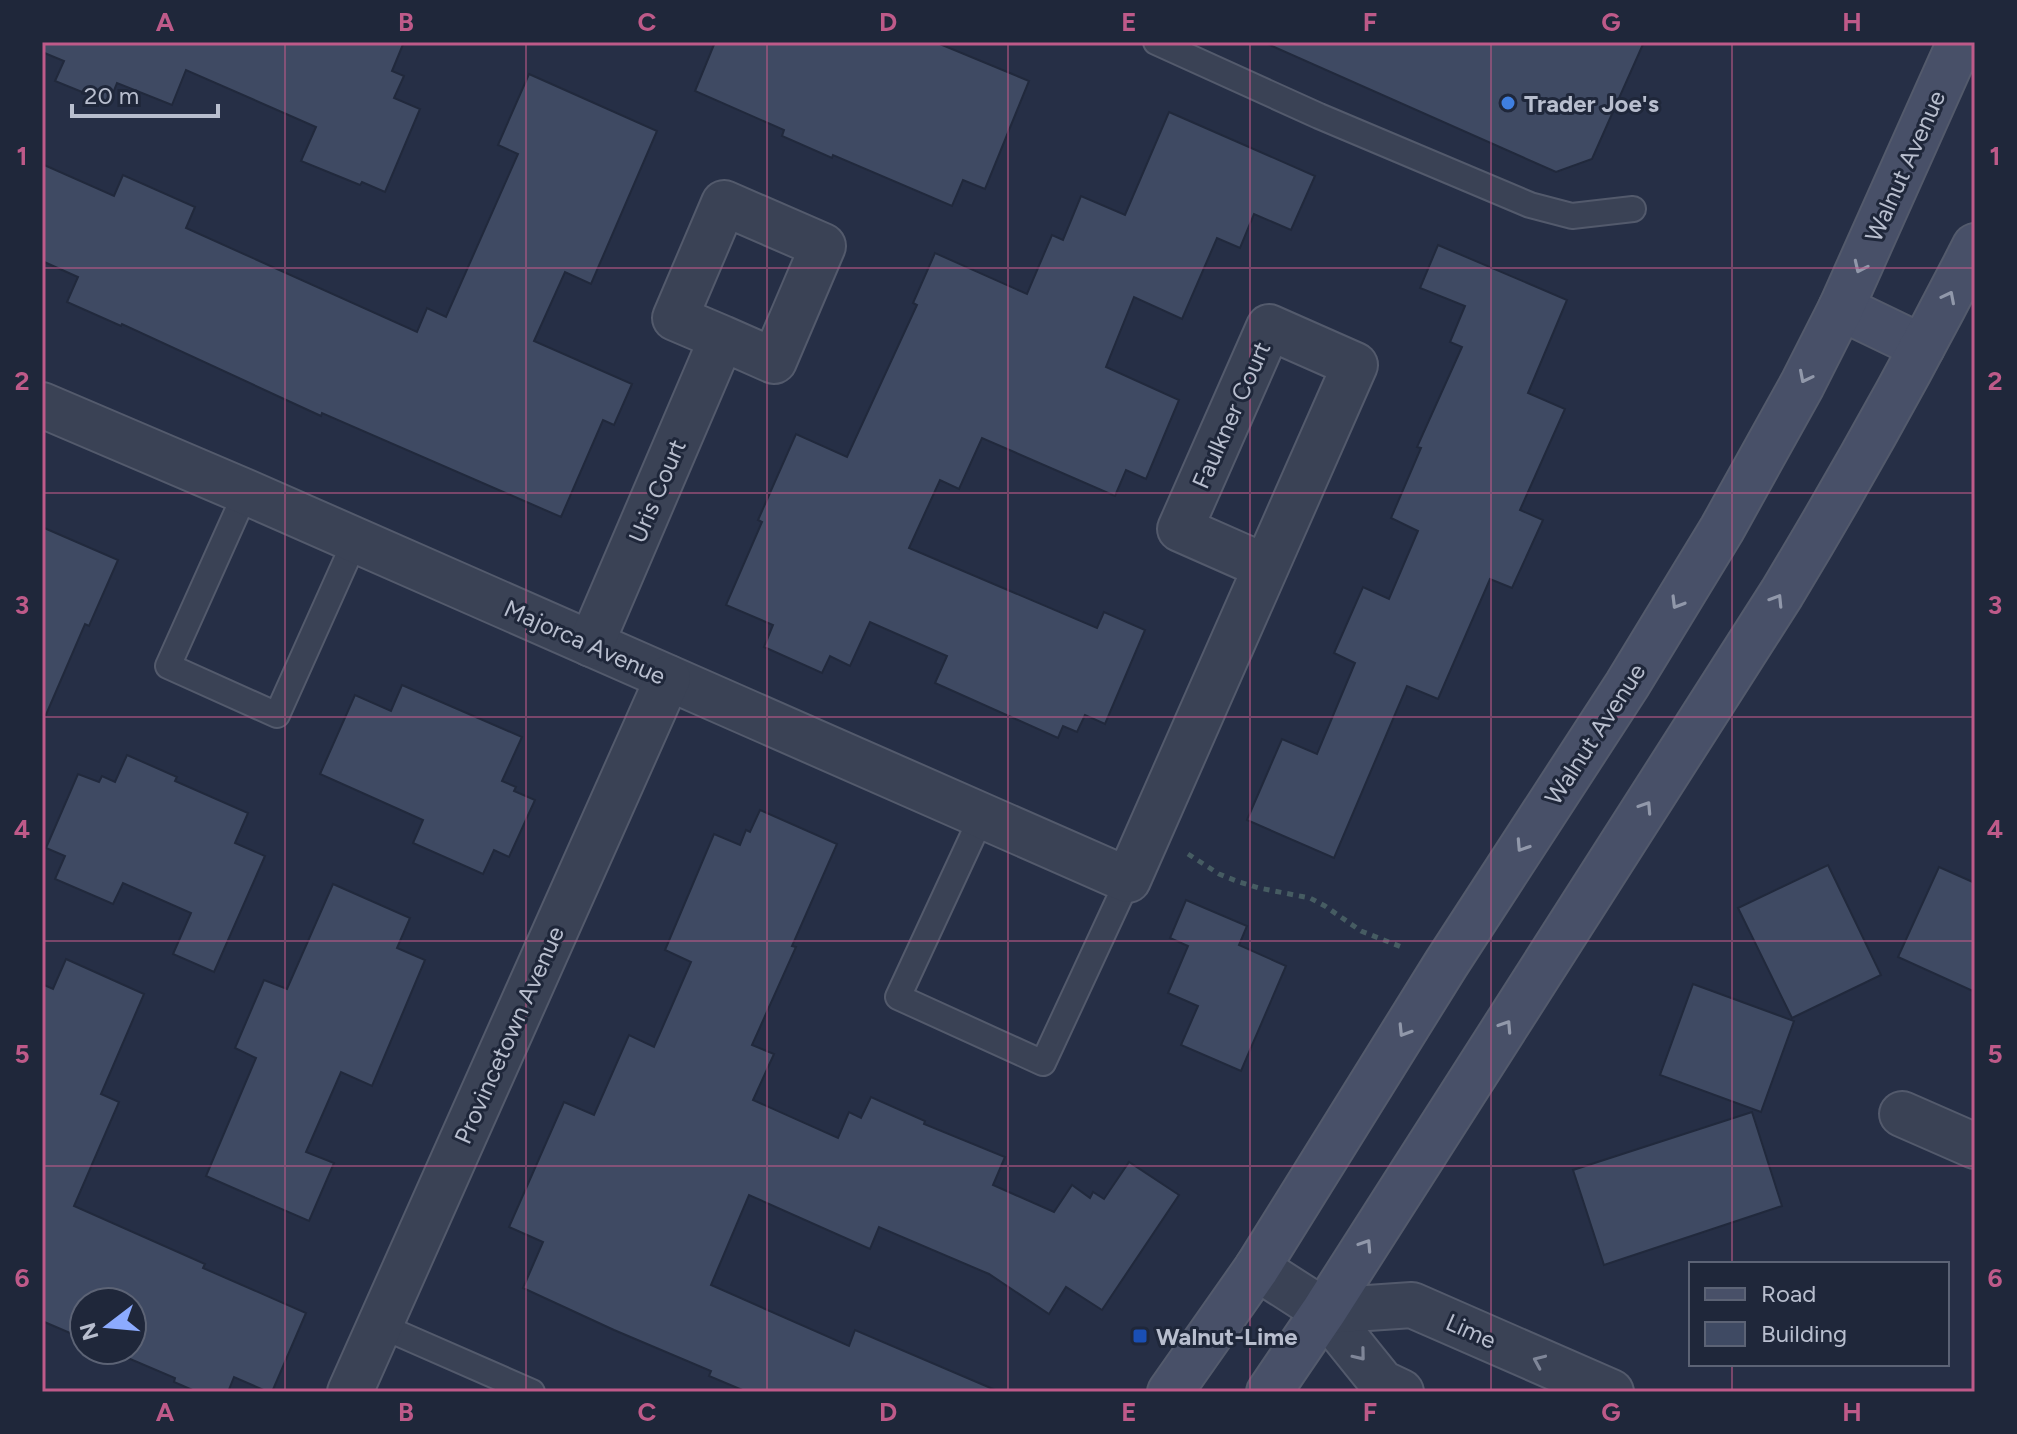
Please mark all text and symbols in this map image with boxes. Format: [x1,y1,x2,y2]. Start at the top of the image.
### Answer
text: A [156,6,175,38]
text: B [398,6,414,38]
text: C [638,6,657,38]
text: D [879,6,897,38]
text: E [1121,6,1137,38]
text: F [1363,6,1377,38]
text: G [1601,6,1621,38]
text: H [1842,6,1862,38]
scale bar [72,68,218,118]
text: 20 m [84,81,139,110]
street label: Walnut Avenue [1859,86,1951,246]
place label: Trader Joe's [1524,89,1659,118]
marker: Trader Joe's [1499,94,1517,112]
text: 1 [17,140,27,172]
text: 1 [1990,140,2000,172]
one-way arrow [1854,258,1870,273]
one-way arrow [1939,291,1955,305]
street label: Faulkner Court [1186,337,1276,493]
text: 2 [14,365,30,397]
text: 2 [1987,365,2003,397]
one-way arrow [1800,369,1815,384]
street label: Uris Court [622,435,692,547]
text: 3 [15,589,29,621]
text: 3 [1988,589,2002,621]
street label: Majorca Avenue [500,594,670,690]
one-way arrow [1671,594,1686,609]
one-way arrow [1768,595,1783,609]
street label: Walnut Avenue [1539,658,1651,810]
one-way arrow [1636,802,1651,816]
text: 4 [14,813,30,845]
text: 4 [1987,813,2003,845]
one-way arrow [1517,837,1532,852]
street label: Provincetown Avenue [448,922,570,1148]
one-way arrow [1496,1021,1511,1035]
one-way arrow [1399,1022,1414,1036]
text: 5 [14,1038,30,1070]
text: 5 [1987,1038,2003,1070]
one-way arrow [1356,1240,1371,1254]
text: 6 [14,1262,30,1294]
legend [1689,1262,1949,1366]
text: 6 [1987,1262,2003,1294]
text: Road [1761,1279,1816,1308]
north arrow [68,1286,148,1366]
street label: Lime [1442,1307,1500,1355]
text: N [74,1319,105,1343]
text: Building [1761,1319,1847,1348]
place label: Walnut-Lime [1156,1322,1297,1351]
marker: Walnut-Lime [1131,1327,1149,1345]
one-way arrow [1350,1346,1364,1361]
one-way arrow [1533,1354,1547,1370]
text: A [156,1396,175,1428]
text: B [398,1396,414,1428]
text: C [638,1396,657,1428]
text: D [879,1396,897,1428]
text: E [1121,1396,1137,1428]
text: F [1363,1396,1377,1428]
text: G [1601,1396,1621,1428]
text: H [1842,1396,1862,1428]

